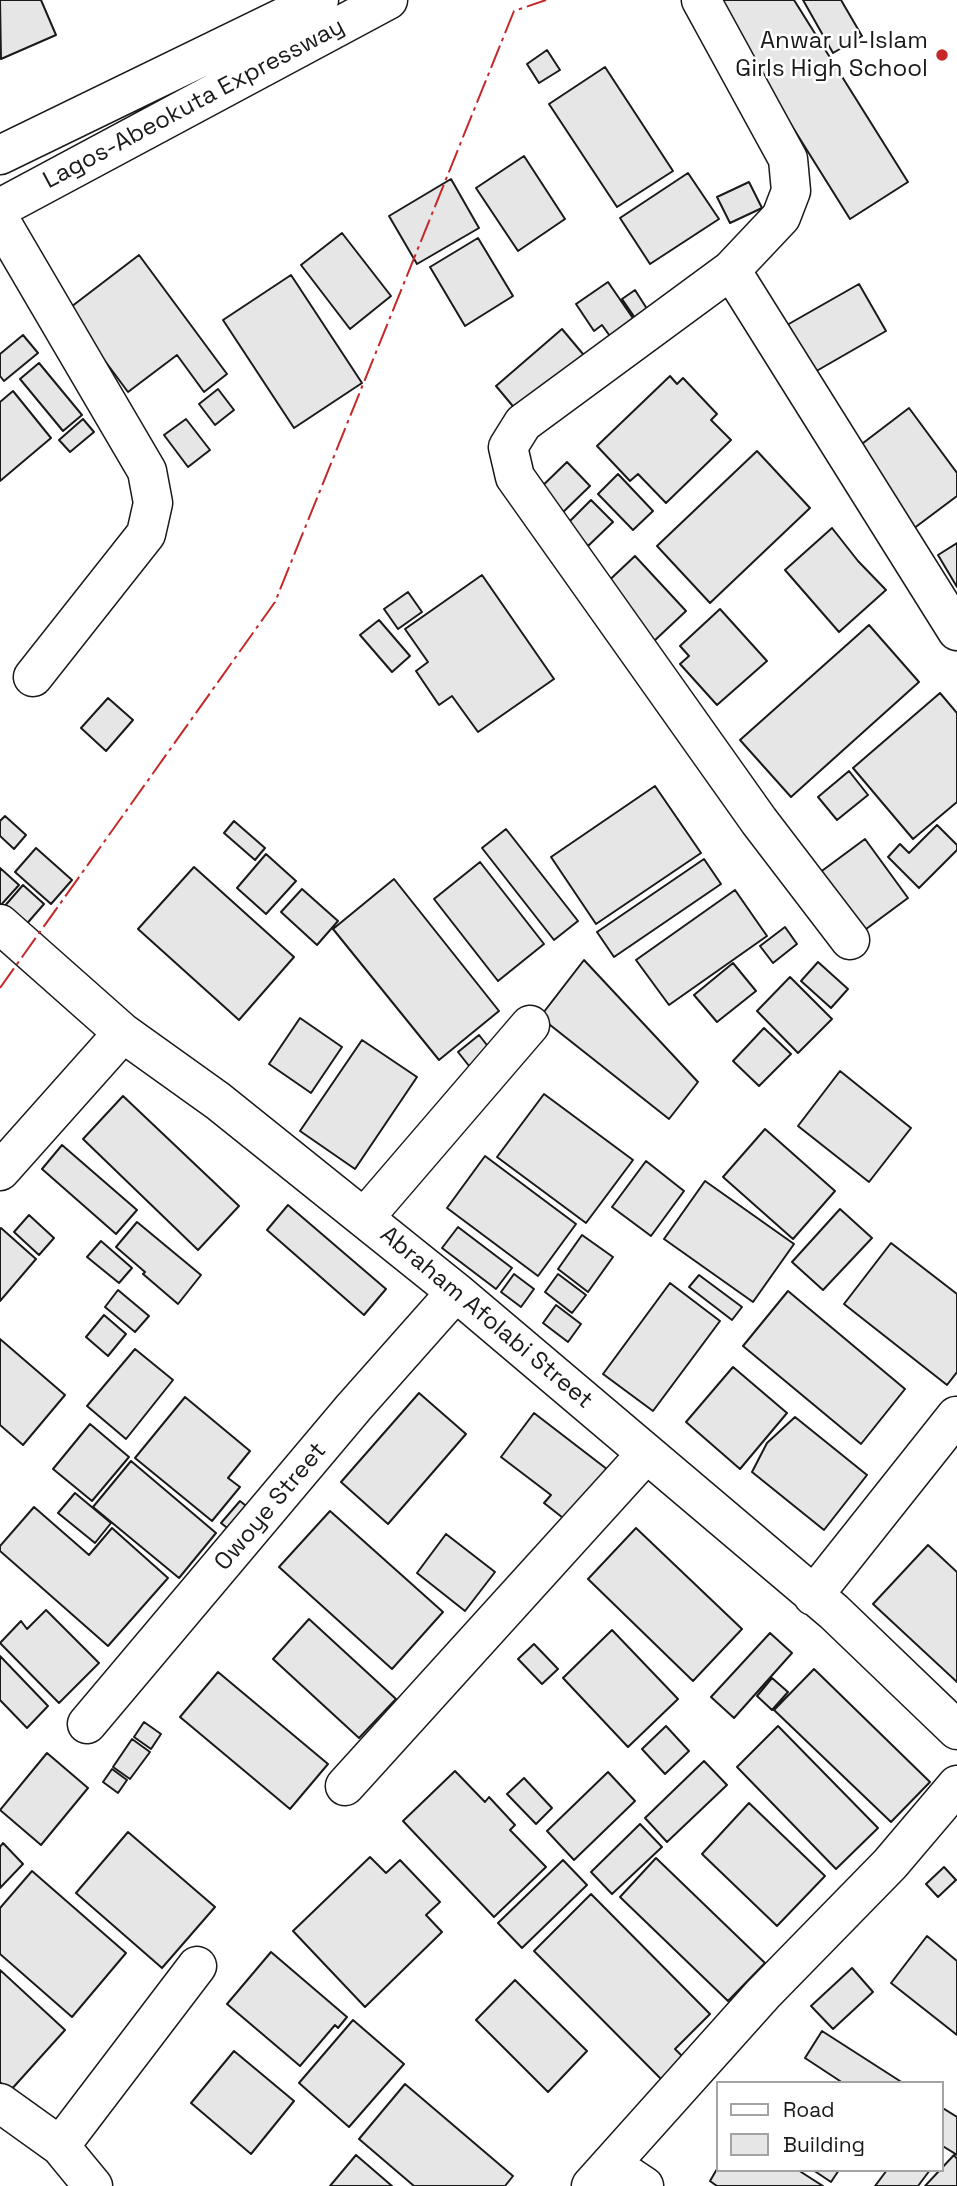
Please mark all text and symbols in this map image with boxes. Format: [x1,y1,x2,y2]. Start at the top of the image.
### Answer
street label: Lagos-Abeokuta Expressway [39,12,349,196]
place label: Anwar ul-Islam Girls High School [735,27,928,83]
marker: Anwar ul-Islam Girls High School [934,47,950,63]
street label: Abraham Afolabi Street [374,1221,598,1415]
street label: Owoye Street [209,1437,333,1577]
legend [716,2081,943,2172]
text: Road [783,2096,835,2123]
text: Building [783,2131,865,2158]

